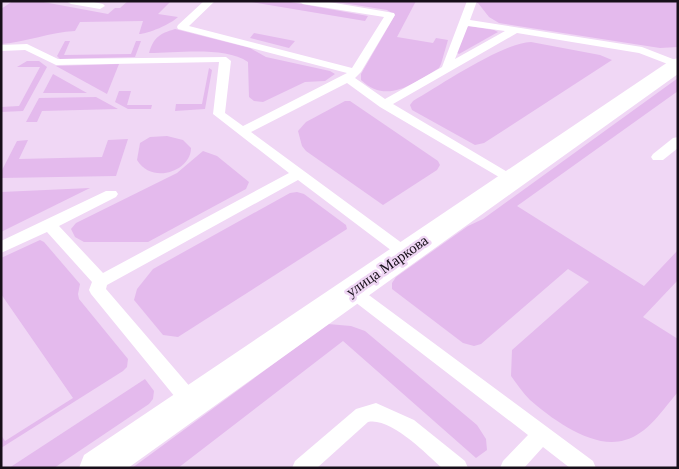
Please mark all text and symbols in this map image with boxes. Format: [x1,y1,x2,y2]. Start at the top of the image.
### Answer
street label: улица Маркова [343,232,431,300]

